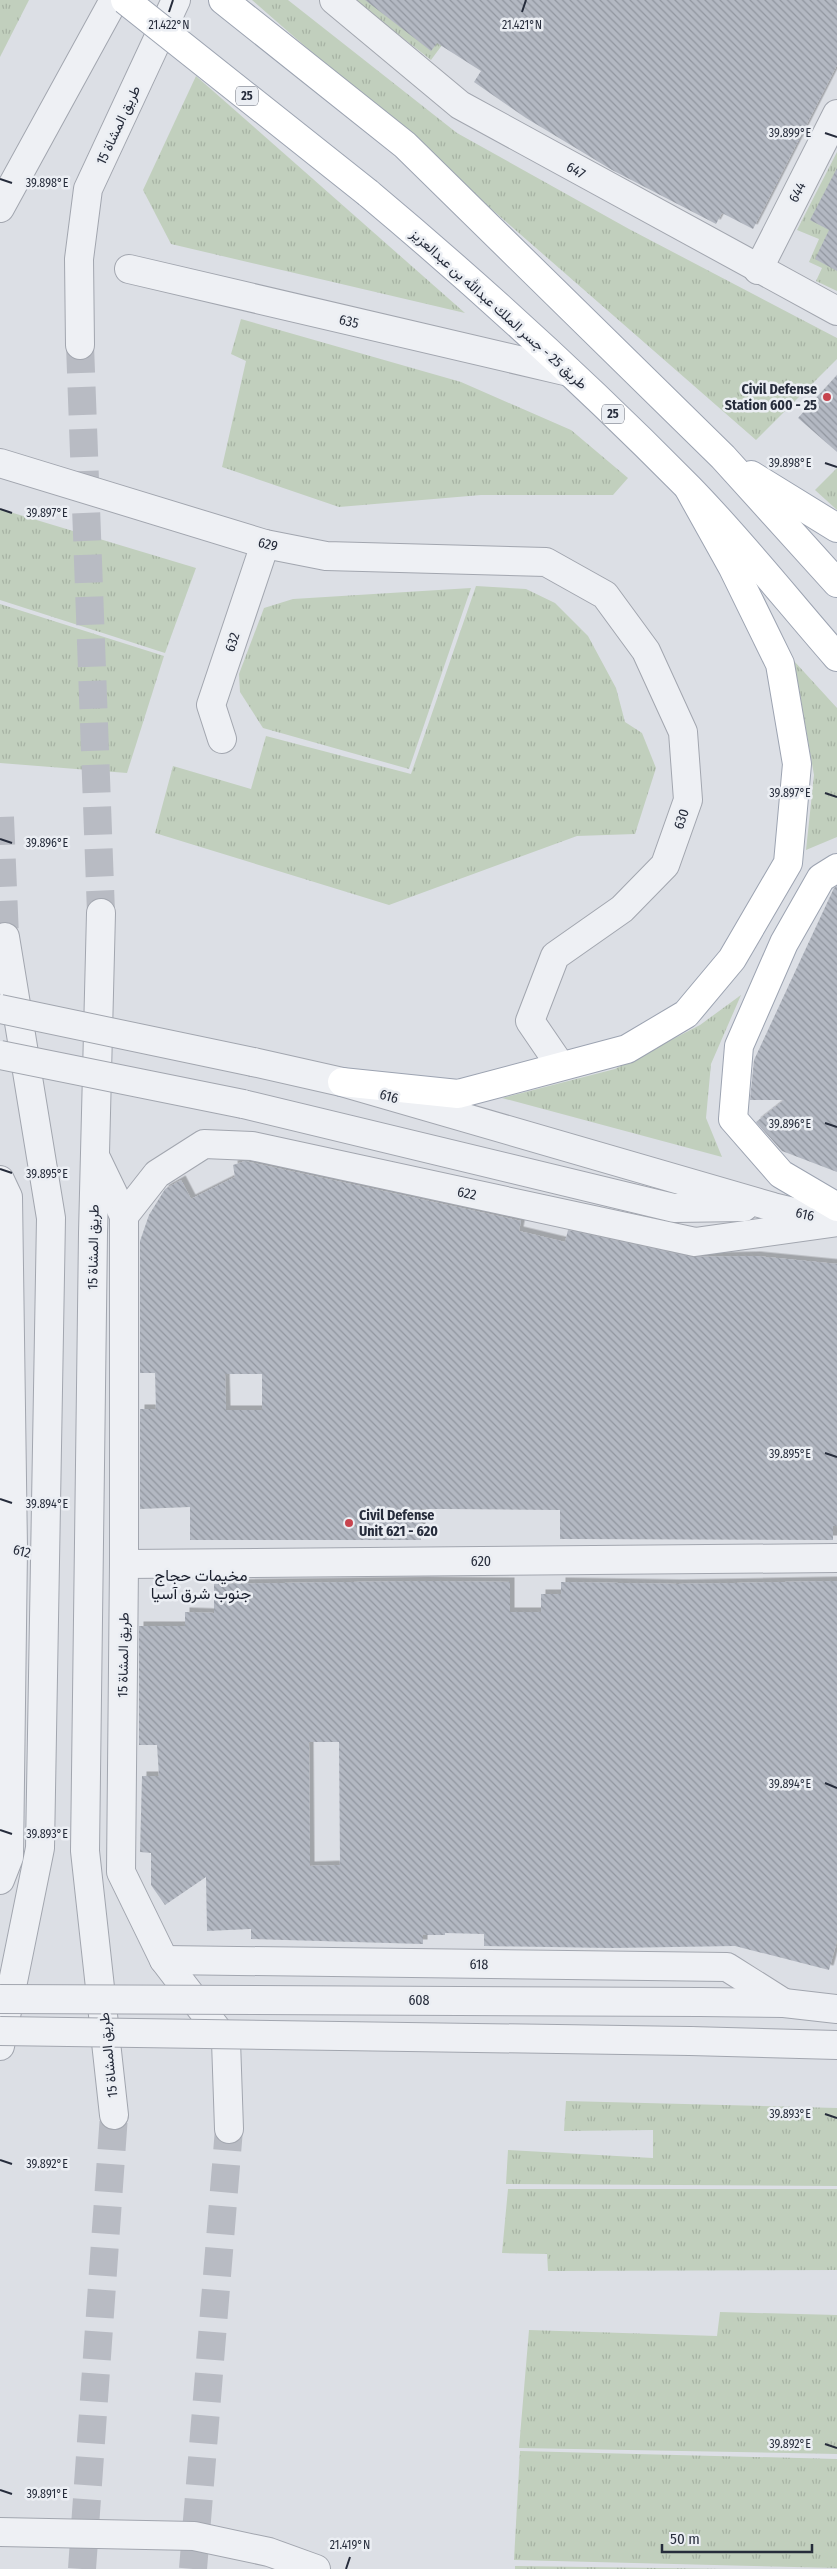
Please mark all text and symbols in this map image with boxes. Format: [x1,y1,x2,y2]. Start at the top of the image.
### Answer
text: 21.422°N [149,18,190,32]
text: 21.421°N [502,18,542,32]
street label: طريق المشاة 15 [93,83,144,168]
road number: 25 [236,86,258,105]
text: 39.899°E [769,126,812,140]
street label: 647 [563,158,589,183]
text: 39.898°E [26,176,69,190]
street label: 644 [785,179,810,205]
street label: طريق 25 - جسر الملك عبدالله بن عبدالعزيز [406,225,590,393]
street label: 635 [337,311,360,332]
place label: Civil Defense Station 600 - 25 [725,381,817,414]
marker: Civil Defense Station 600 - 25 [821,391,833,403]
road number: 25 [602,404,624,424]
text: 39.898°E [769,456,812,470]
text: 39.897°E [26,506,68,520]
street label: 629 [256,534,280,555]
street label: 632 [221,630,244,654]
text: 39.897°E [769,786,811,800]
street label: 630 [670,807,693,832]
text: 39.896°E [26,836,69,850]
street label: 616 [378,1086,400,1107]
text: 39.896°E [769,1117,812,1131]
text: 39.895°E [26,1167,68,1181]
street label: 622 [456,1183,478,1204]
street label: طريق المشاة 15 [84,1204,103,1290]
street label: 616 [794,1204,816,1225]
text: 39.895°E [769,1447,811,1461]
text: 39.894°E [26,1497,69,1511]
place label: Civil Defense Unit 621 - 620 [359,1507,438,1540]
marker: Civil Defense Unit 621 - 620 [343,1517,355,1529]
street label: 612 [11,1541,33,1562]
street label: 620 [471,1553,491,1570]
district label: مخيمات حجاج جنوب شرق آسيا [151,1566,252,1604]
street label: طريق المشاة 15 [114,1612,133,1698]
text: 39.894°E [769,1777,812,1791]
text: 39.893°E [26,1827,68,1841]
street label: 618 [469,1956,489,1973]
street label: 608 [408,1992,430,2009]
street label: طريق المشاة 15 [96,2012,121,2098]
text: 39.893°E [769,2107,811,2121]
text: 39.892°E [26,2157,68,2171]
text: 39.892°E [769,2437,811,2451]
text: 39.891°E [26,2487,68,2501]
scale bar [662,2522,812,2554]
text: 50 m [670,2530,700,2548]
text: 21.419°N [330,2538,370,2552]

